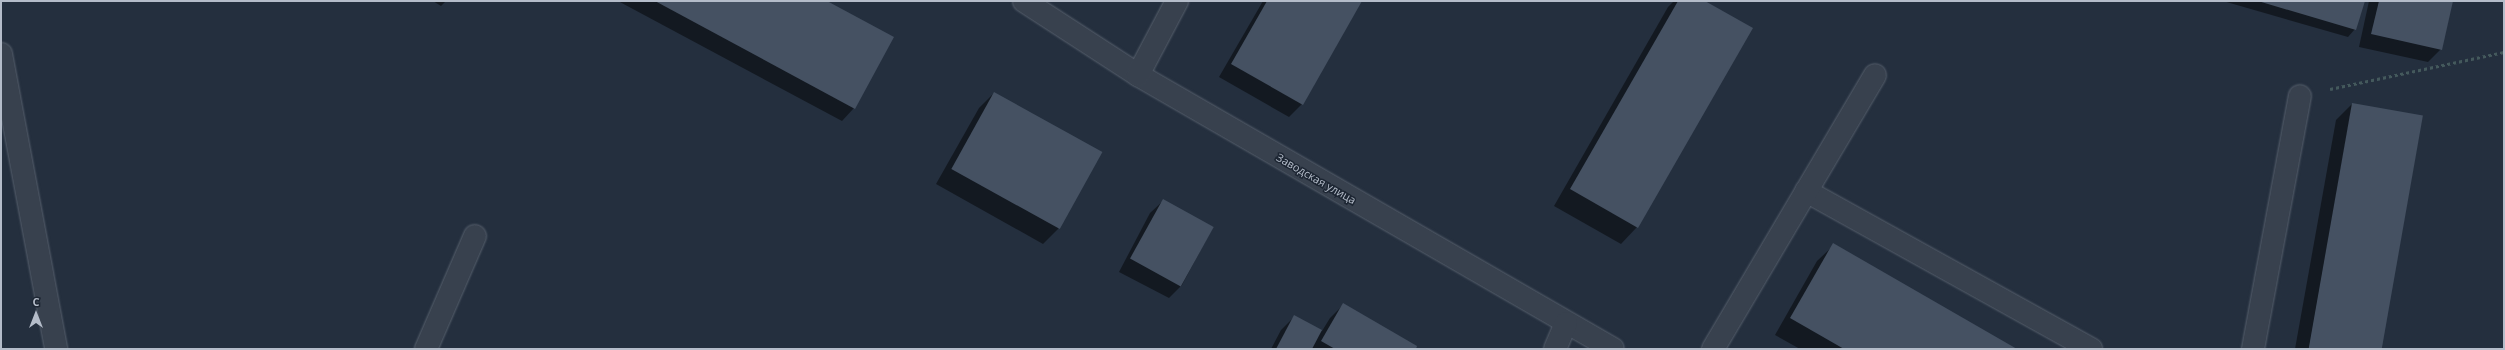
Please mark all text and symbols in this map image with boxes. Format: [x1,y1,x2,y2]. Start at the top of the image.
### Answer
street label: Заводская улица [1274,151,1358,207]
north arrow [16,294,56,334]
text: С [32,294,40,309]

